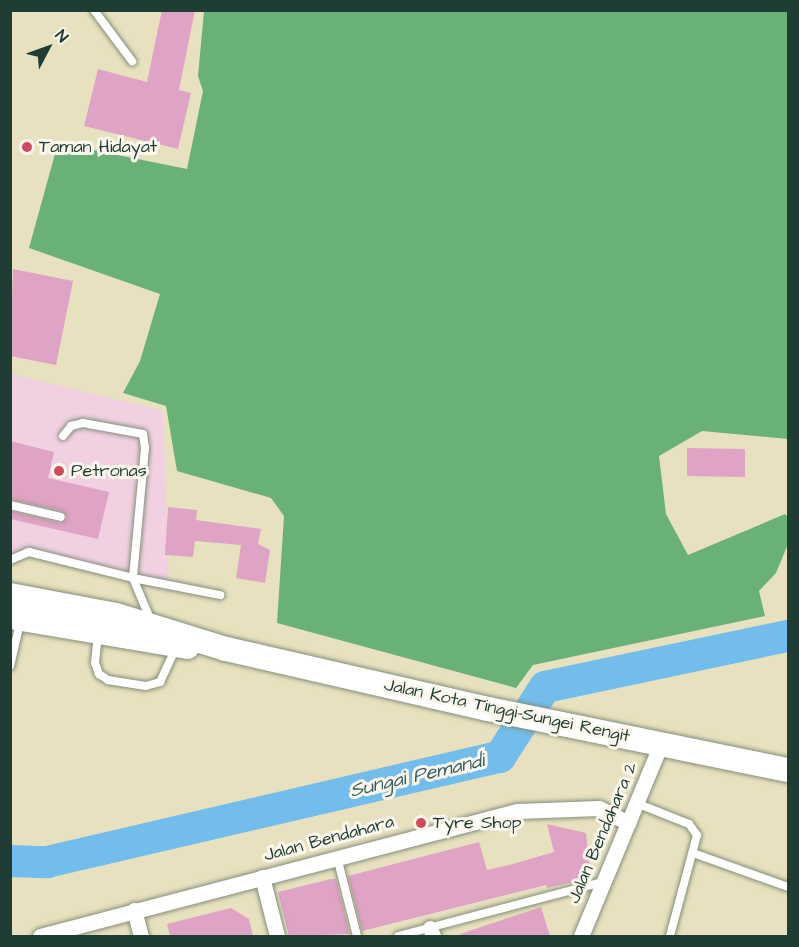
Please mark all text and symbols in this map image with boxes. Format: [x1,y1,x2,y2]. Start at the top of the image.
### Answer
north arrow [18,18,78,78]
text: N [50,25,73,47]
place label: Taman Hidayat [39,136,157,158]
marker: Taman Hidayat [20,140,34,154]
place label: Petronas [71,460,147,482]
marker: Petronas [52,464,66,478]
street label: Jalan Kota Tinggi-Sungei Rengit [382,674,632,748]
water label: Sungai Pemandi [347,749,487,803]
street label: Jalan Bendahara 2 [563,759,643,907]
street label: Jalan Bendahara [262,811,396,867]
place label: Tyre Shop [433,812,522,834]
marker: Tyre Shop [414,816,428,830]

